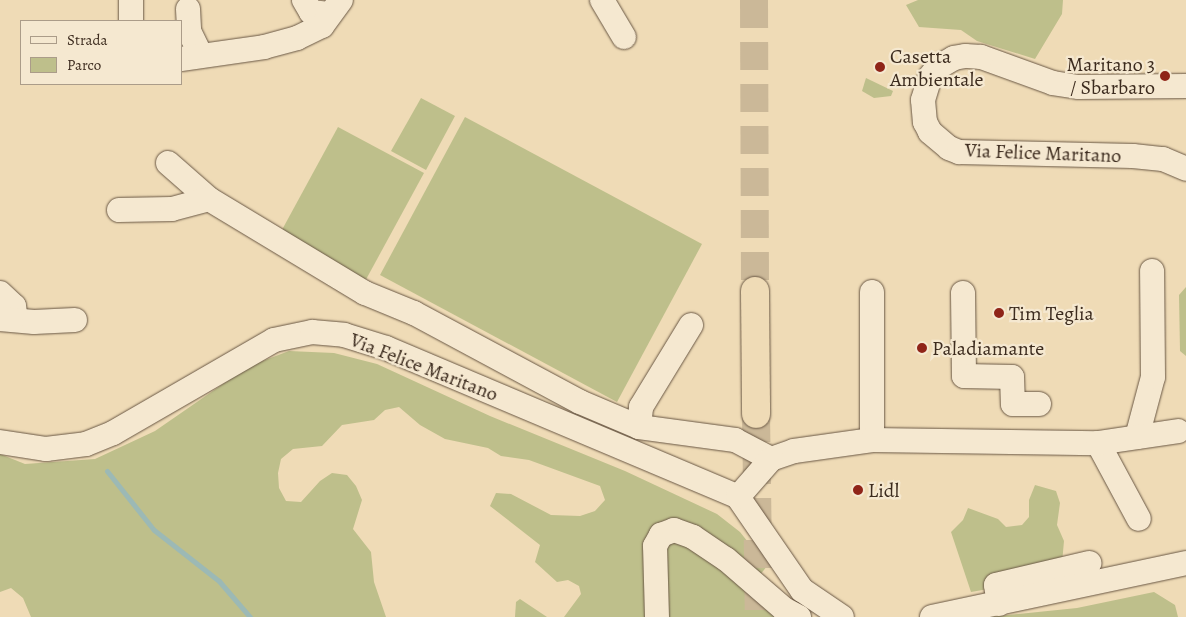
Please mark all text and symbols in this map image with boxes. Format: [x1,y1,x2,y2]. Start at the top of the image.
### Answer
legend [20,20,182,85]
text: Strada [67,30,108,50]
place label: Casetta Ambientale [890,44,983,91]
place label: Maritano 3 / Sbarbaro [1067,52,1155,99]
text: Parco [67,55,101,75]
marker: Casetta Ambientale [874,61,886,73]
marker: Maritano 3 / Sbarbaro [1159,70,1171,82]
street label: Via Felice Maritano [964,138,1122,168]
place label: Tim Teglia [1009,301,1094,325]
marker: Tim Teglia [993,307,1005,319]
street label: Via Felice Maritano [347,328,501,406]
place label: Paladiamante [932,336,1044,360]
marker: Paladiamante [916,342,928,354]
place label: Lidl [868,478,899,502]
marker: Lidl [852,484,864,496]

